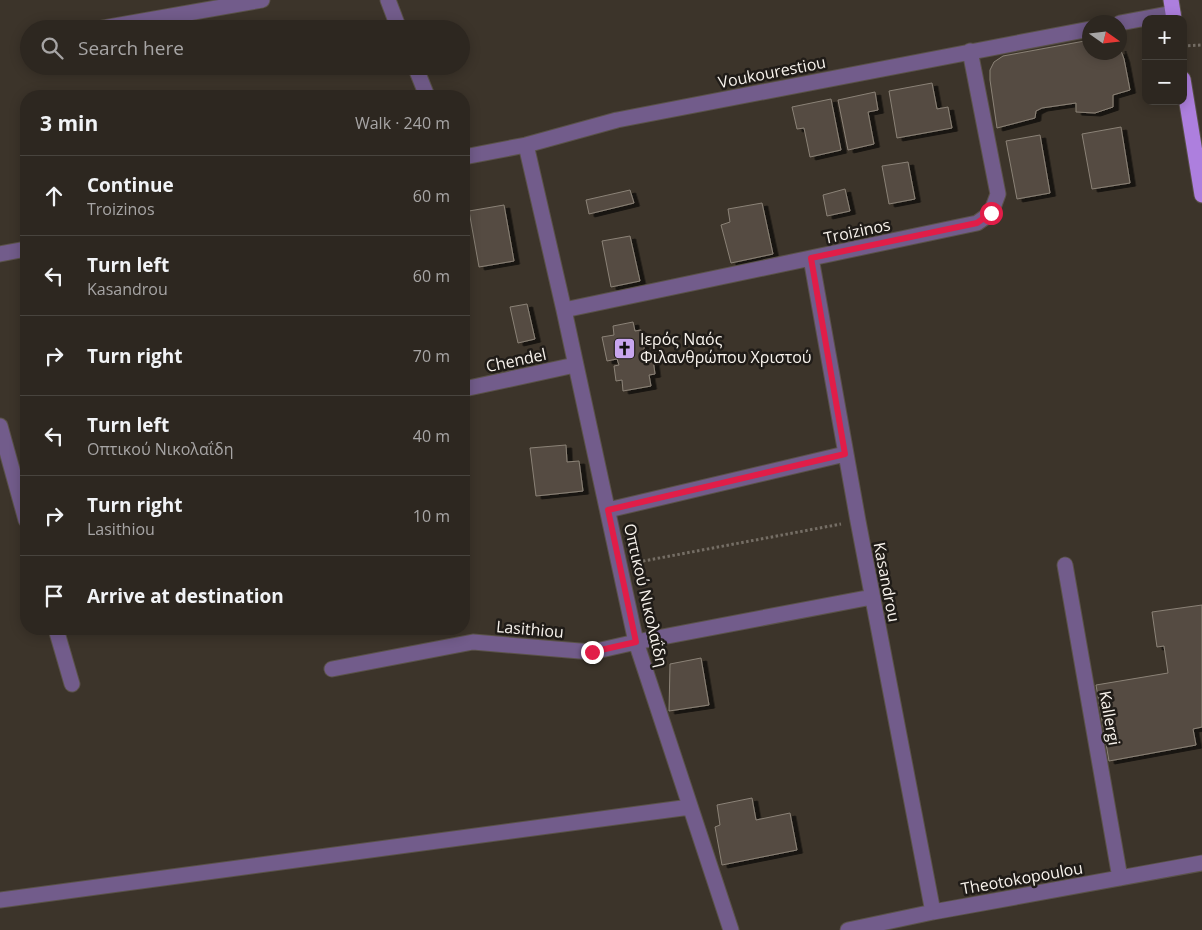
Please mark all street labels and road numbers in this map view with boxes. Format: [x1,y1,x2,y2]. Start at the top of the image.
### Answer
street label: Voukourestiou [716,51,828,93]
street label: Troizinos [822,213,892,249]
street label: Chendel [484,343,548,377]
street label: Οπτικού Νικολαΐδη [619,521,673,669]
street label: Kasandrou [868,540,906,624]
street label: Lasithiou [495,615,565,643]
street label: Kallergi [1094,689,1126,747]
street label: Theotokopoulou [959,856,1085,900]

